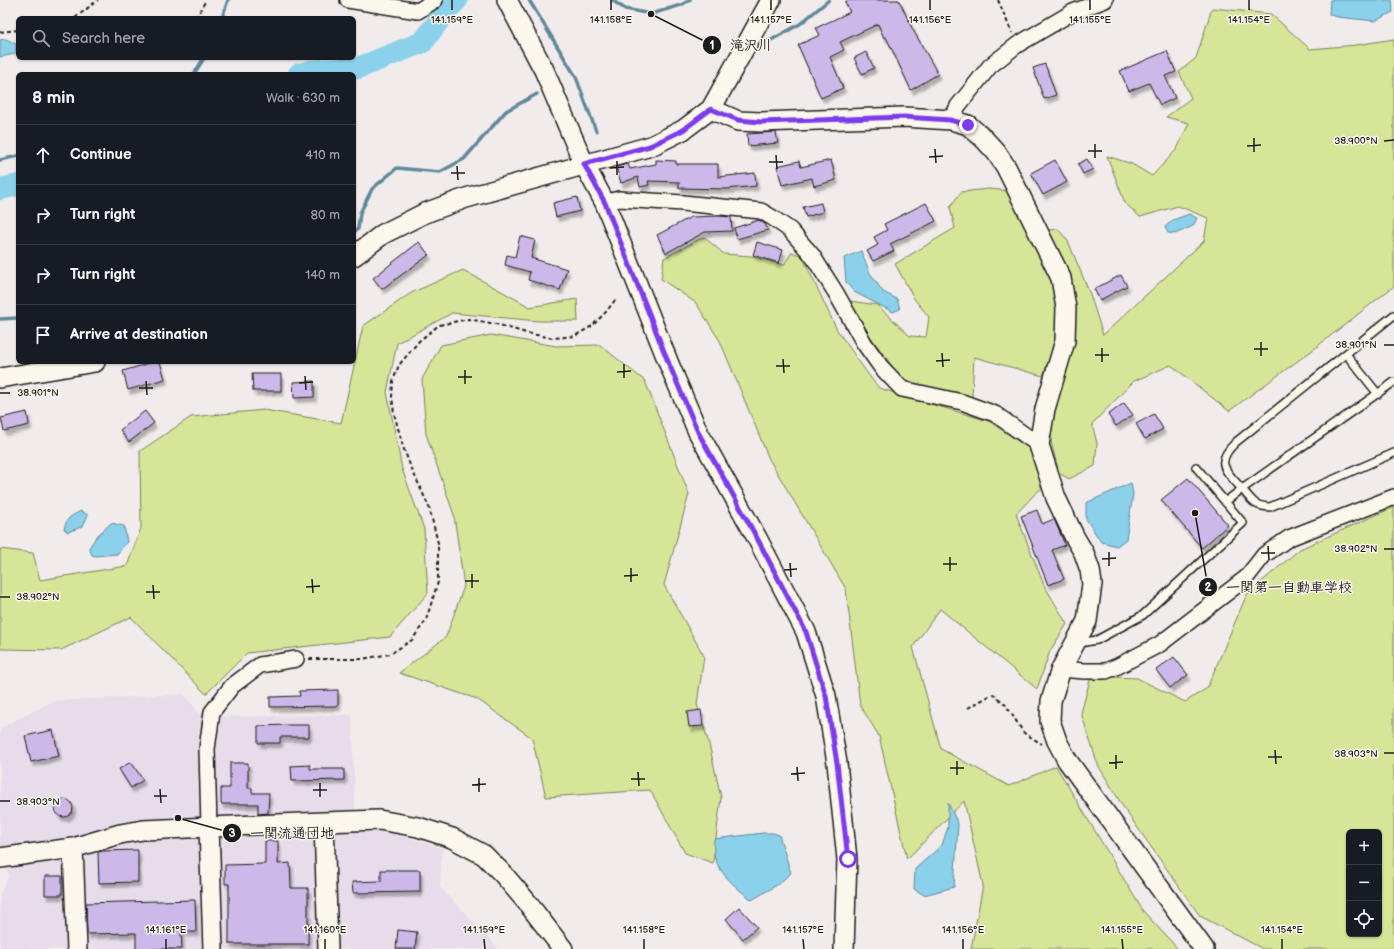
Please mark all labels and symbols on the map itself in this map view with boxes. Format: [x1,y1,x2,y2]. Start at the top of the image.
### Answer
text: 141.159°E [431,14,474,26]
text: 141.158°E [590,14,633,26]
text: 141.157°E [750,14,792,26]
text: 141.156°E [909,14,952,26]
text: 141.155°E [1069,14,1111,26]
text: 141.154°E [1228,14,1271,26]
callout: 滝沢川 [702,32,780,58]
text: 滝沢川 [730,37,772,54]
text: 1 [709,38,715,53]
route end [959,116,977,134]
text: 38.900°N [1334,135,1378,147]
text: 38.901°N [1335,339,1377,351]
text: 38.901°N [17,387,59,399]
text: 38.902°N [1334,543,1378,555]
callout: 一関第一自動車学校 [1198,574,1360,600]
text: 一関第一自動車学校 [1226,579,1352,596]
text: 2 [1204,580,1212,595]
text: 38.902°N [16,591,60,603]
text: 38.903°N [1334,748,1378,760]
text: 38.903°N [16,796,60,808]
callout: 一関流通団地 [222,820,342,846]
text: 一関流通団地 [250,825,334,842]
text: 3 [228,826,236,841]
route start [839,850,857,868]
text: 141.161°E [146,924,187,936]
text: 141.160°E [304,924,347,936]
text: 141.159°E [463,924,506,936]
text: 141.158°E [623,924,666,936]
text: 141.157°E [782,924,824,936]
text: 141.156°E [942,924,985,936]
text: 141.155°E [1101,924,1143,936]
text: 141.154°E [1261,924,1304,936]

